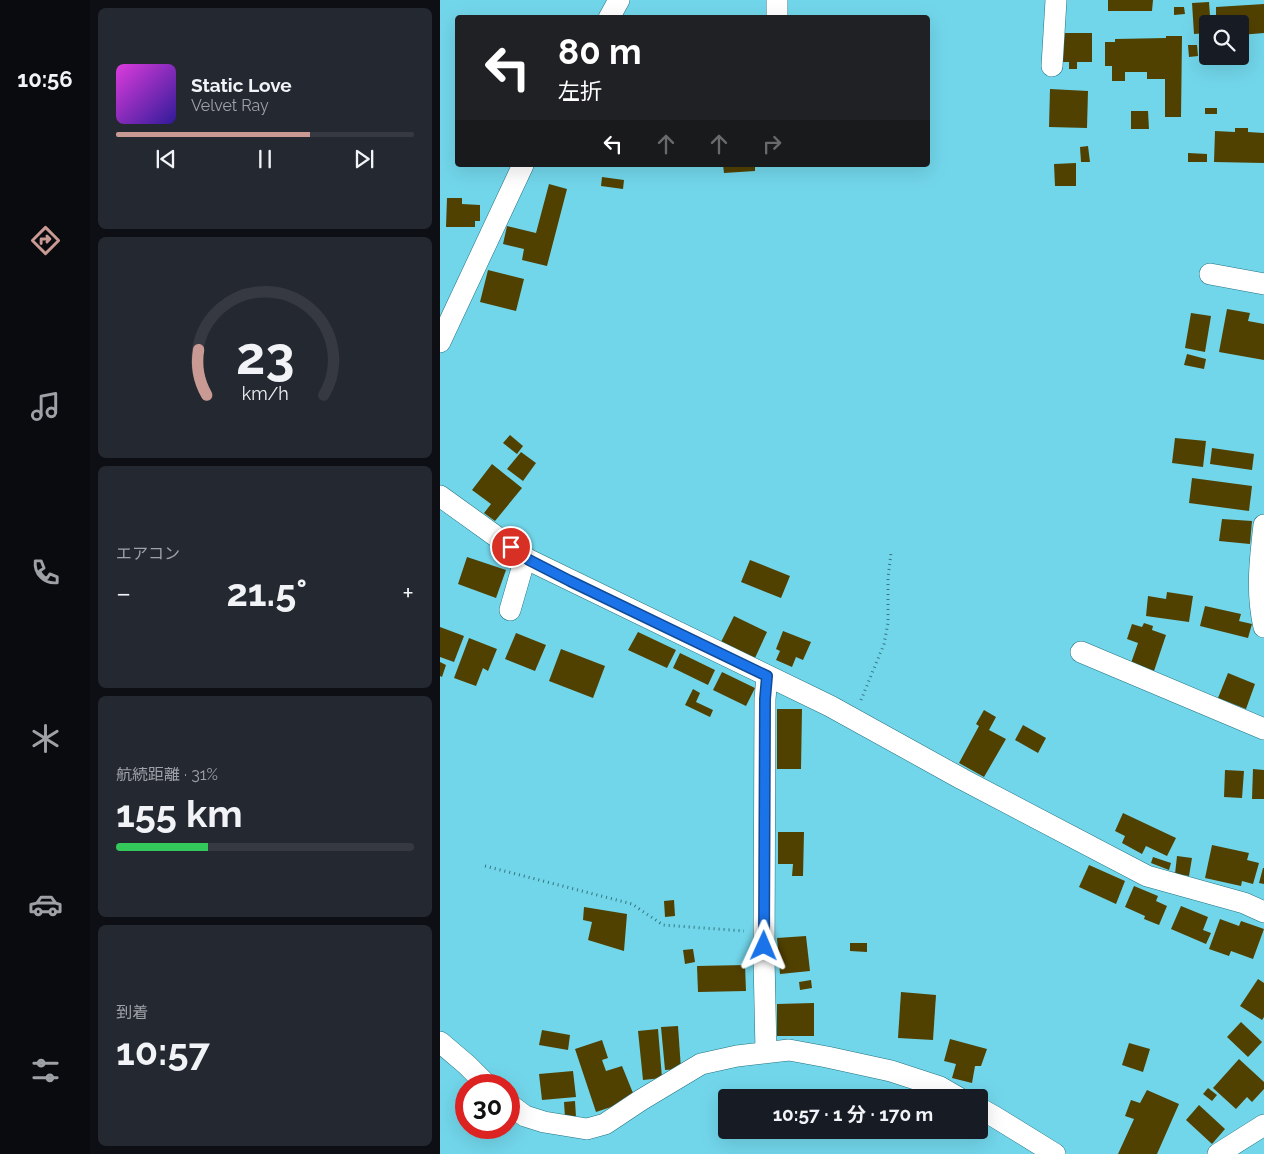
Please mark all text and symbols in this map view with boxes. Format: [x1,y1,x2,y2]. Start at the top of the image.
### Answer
map controls [1199,15,1249,65]
button: search [1199,15,1249,65]
text: 80 m [558,31,642,72]
icon: left [475,35,540,100]
text: 10:56 [17,66,73,92]
text: Static Love [191,74,292,96]
text: 左折 [558,78,602,104]
text: Velvet Ray [191,96,269,115]
icon: left [599,130,627,158]
icon: ahead [652,130,680,158]
icon: ahead [705,130,733,158]
icon: right [758,130,786,158]
icon: previous [152,145,180,173]
icon: pause [251,145,279,173]
icon: next [350,145,378,173]
icon: directions [28,223,63,258]
text: 23 [236,325,294,386]
text: km/h [241,383,289,404]
icon: music [28,389,63,424]
pin [490,526,532,568]
icon: arrive [497,533,525,561]
text: エアコン [116,544,180,563]
icon: phone [28,555,63,590]
text: 21.5° [226,570,307,615]
text: − [116,577,131,610]
text: + [402,577,414,610]
icon: climate [28,721,63,756]
text: 航続距離 · 31% [116,765,218,784]
text: 155 km [116,791,243,836]
icon: car [28,887,63,922]
position arrow [737,919,789,971]
text: 到着 [116,1003,148,1022]
text: 10:57 [116,1029,210,1074]
icon: filters [28,1053,63,1088]
speed limit sign: 30 [455,1074,520,1139]
text: 10:57 · 1 分 · 170 m [773,1103,933,1125]

